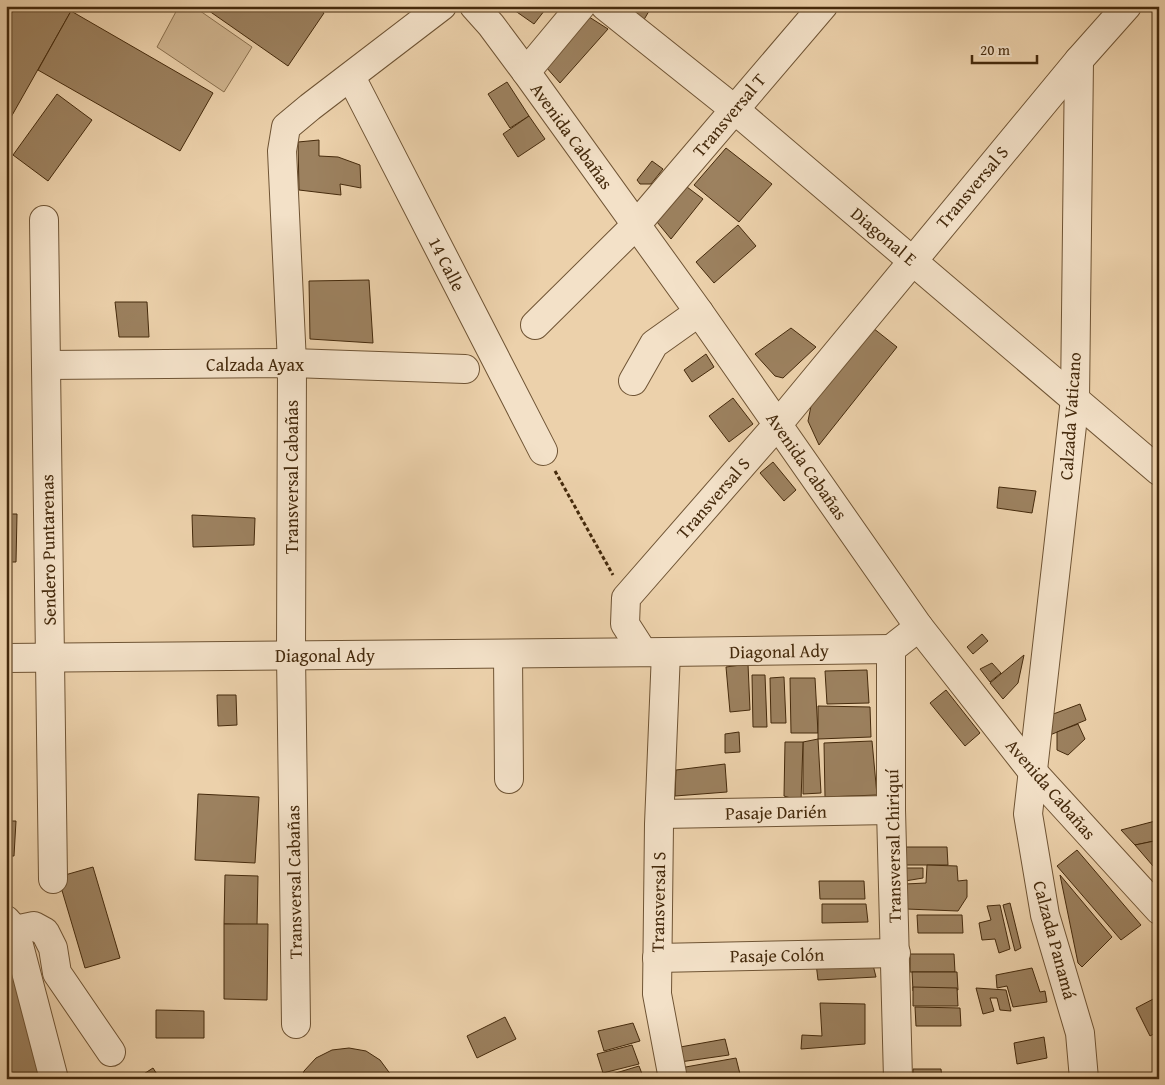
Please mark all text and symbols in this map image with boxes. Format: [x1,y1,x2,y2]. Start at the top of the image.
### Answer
scale bar [972,32,1038,64]
text: 20 m [980,39,1011,60]
street label: Transversal T [686,67,772,163]
street label: Avenida Cabañas [524,77,620,195]
street label: Transversal S [929,139,1015,234]
street label: Diagonal E [845,200,923,272]
street label: 14 Calle [422,232,472,296]
street label: Calzada Ayax [206,351,305,378]
street label: Calzada Vaticano [1052,351,1088,481]
street label: Transversal Cabañas [278,400,305,554]
street label: Avenida Cabañas [760,407,854,525]
street label: Transversal S [670,451,756,545]
street label: Sendero Puntarenas [33,474,63,626]
street label: Diagonal Ady [729,637,829,665]
street label: Diagonal Ady [275,642,375,669]
street label: Avenida Cabañas [999,733,1103,845]
street label: Transversal Chiriquí [878,768,908,923]
street label: Pasaje Darién [725,798,827,826]
street label: Transversal Cabañas [279,805,309,959]
street label: Transversal S [644,851,672,953]
street label: Calzada Panamá [1026,878,1084,1003]
street label: Pasaje Colón [730,941,824,969]

